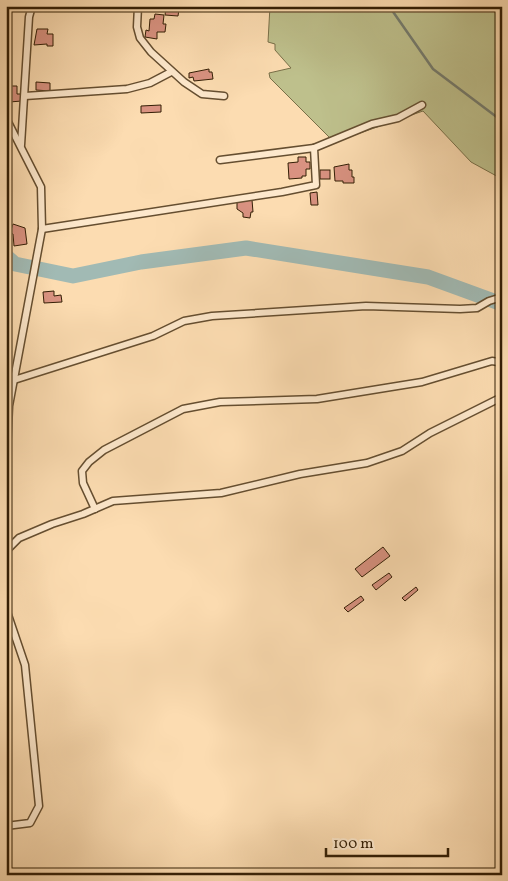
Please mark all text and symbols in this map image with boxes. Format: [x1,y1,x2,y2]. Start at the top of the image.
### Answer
scale bar [326,826,448,858]
text: 100 m [333,834,373,855]

